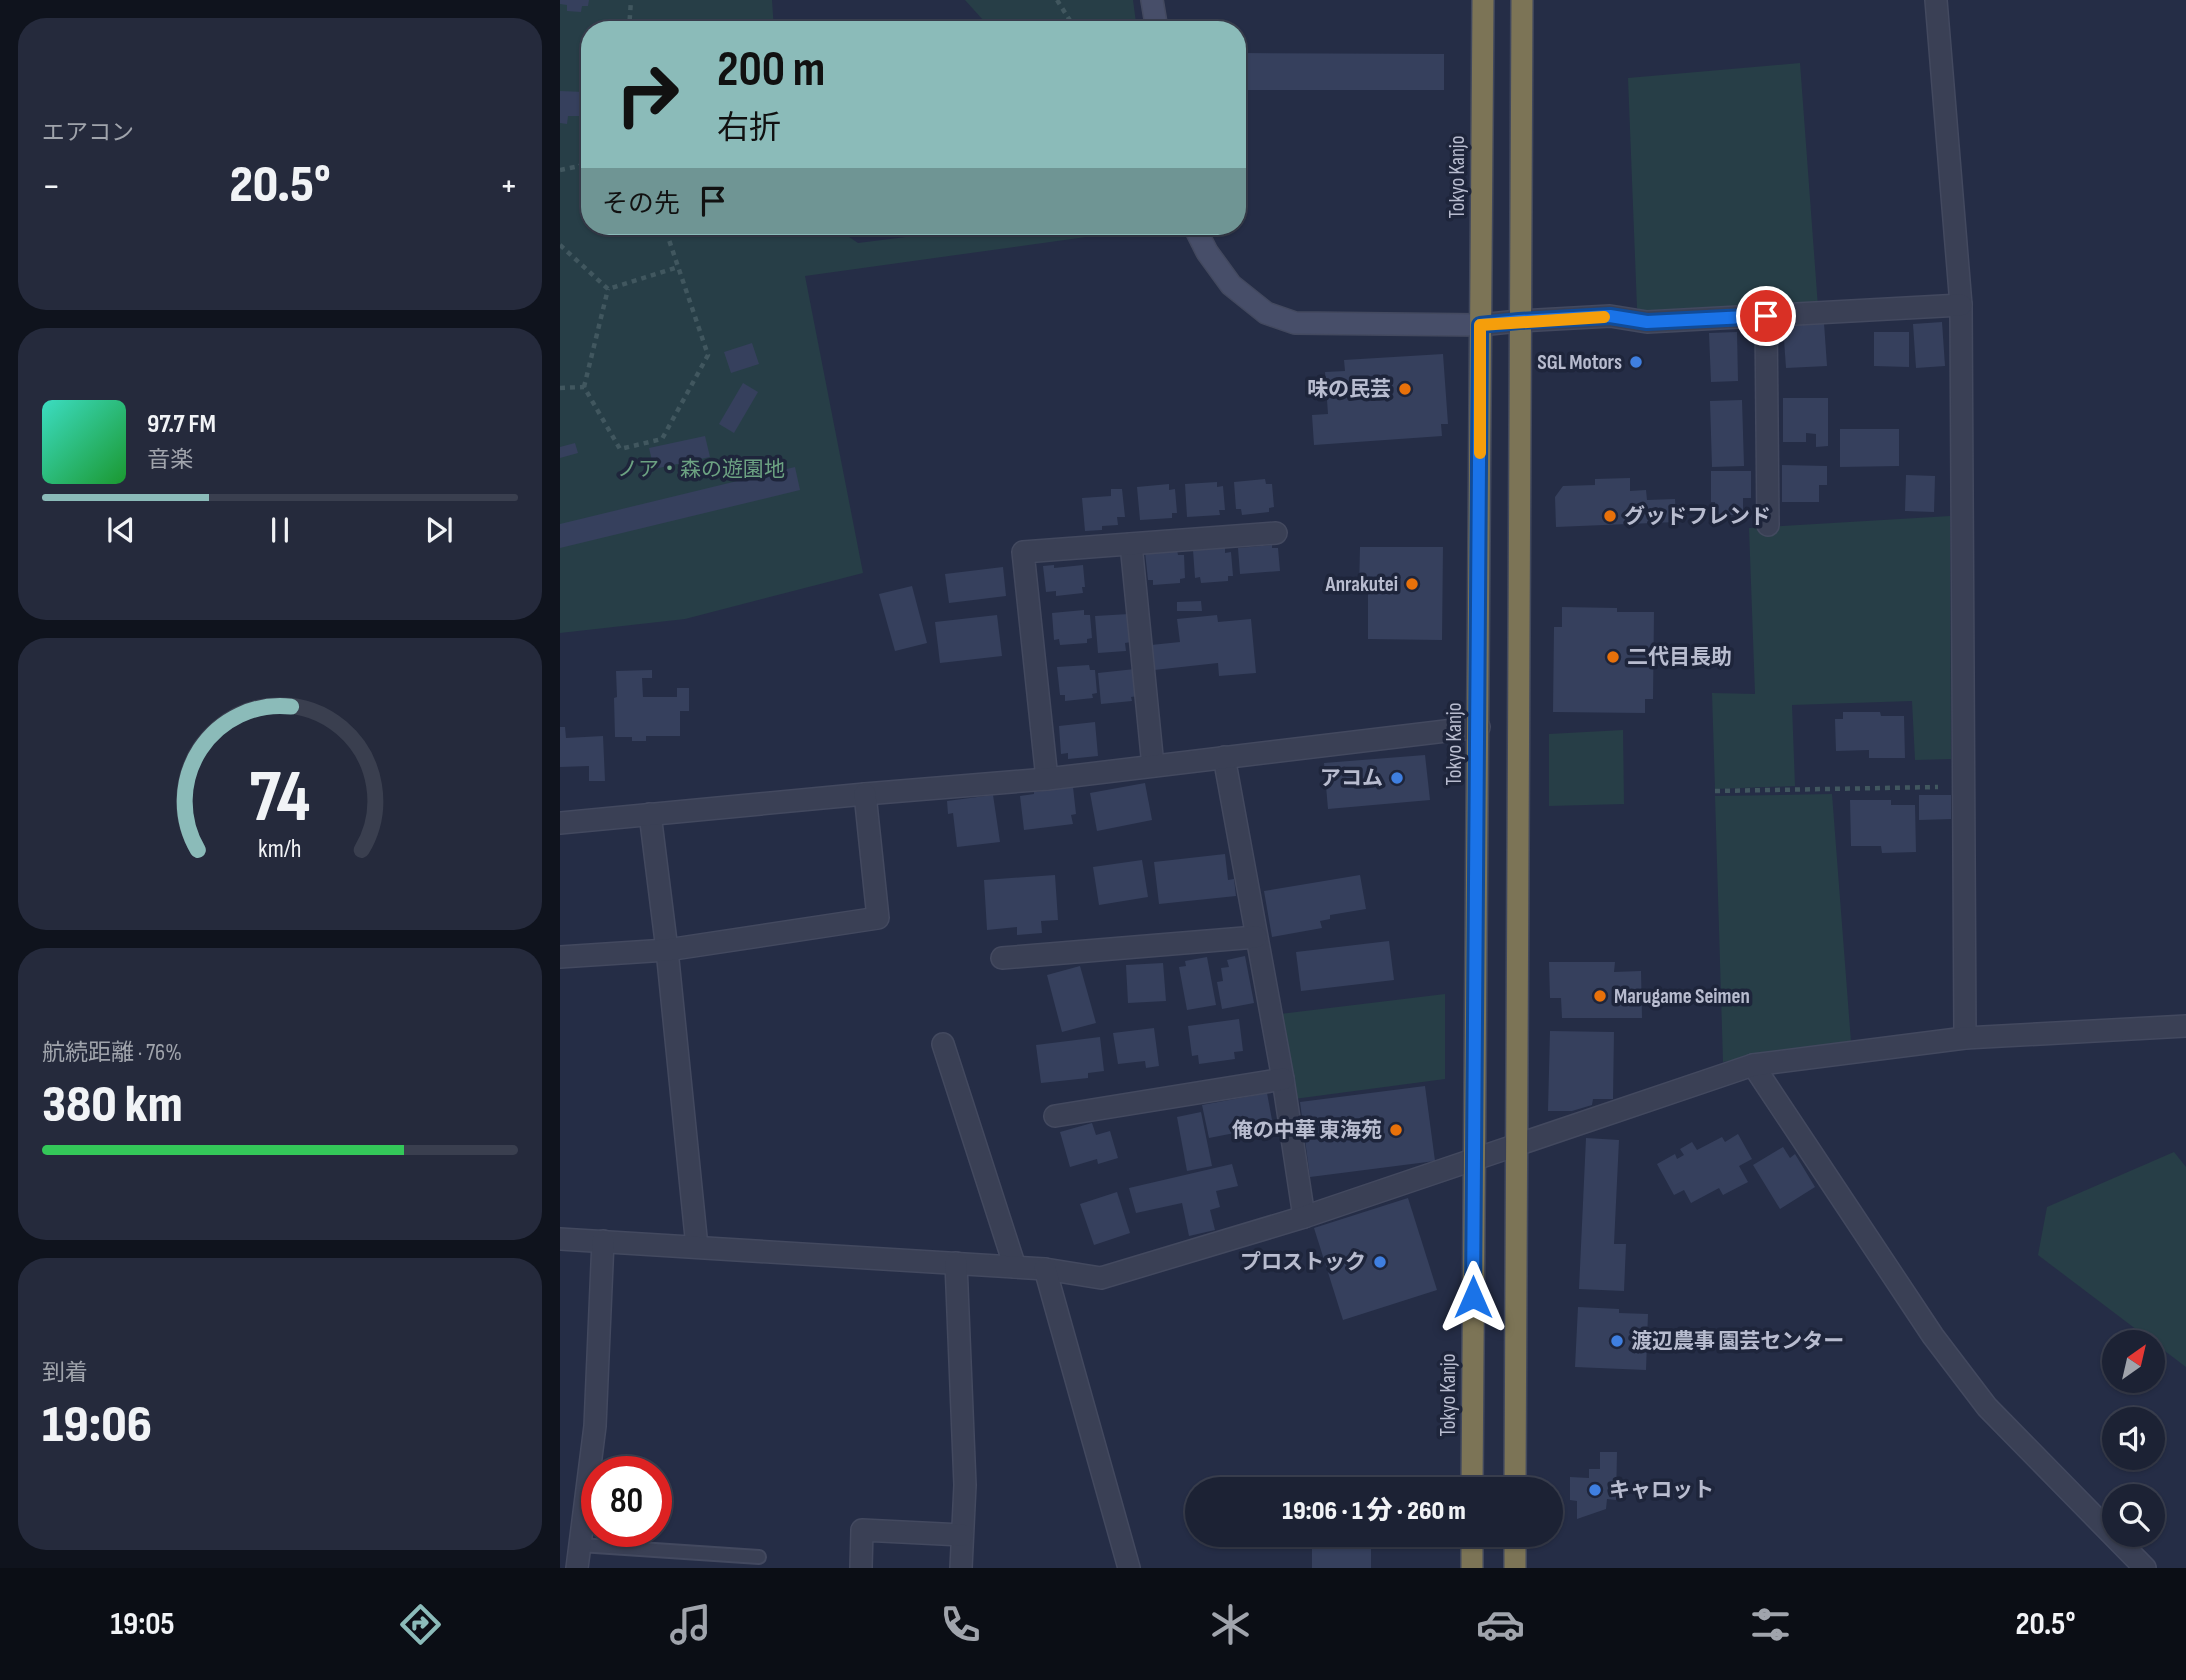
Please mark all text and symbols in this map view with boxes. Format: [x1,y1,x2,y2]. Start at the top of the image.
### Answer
text: 200 m [717,41,825,100]
icon: right [602,49,693,140]
text: 右折 [717,109,781,148]
text: エアコン [42,119,134,147]
street label: Tokyo Kanjo [1445,136,1470,218]
text: 20.5° [229,154,331,217]
text: − [42,164,61,209]
text: + [499,164,518,209]
icon: arrive [694,182,732,220]
text: その先 [602,189,680,220]
pin [1736,286,1796,346]
icon: arrive [1747,297,1785,335]
place label: SGL Motors [1537,350,1622,375]
marker: SGL Motors [1628,354,1644,370]
place label: 味の民芸 [1307,377,1391,402]
marker: 味の民芸 [1397,381,1413,397]
text: 97.7 FM [147,409,216,440]
text: 音楽 [147,446,193,474]
park label: ノア・森の遊園地 [617,457,785,482]
place label: グッドフレンド [1624,504,1771,529]
marker: グッドフレンド [1602,508,1618,524]
icon: previous [102,511,140,549]
icon: pause [261,511,299,549]
icon: next [420,511,458,549]
place label: Anrakutei [1325,572,1398,597]
marker: Anrakutei [1404,576,1420,592]
place label: 二代目長助 [1627,645,1732,670]
marker: 二代目長助 [1605,649,1621,665]
street label: Tokyo Kanjo [1442,703,1467,785]
text: 74 [249,754,311,842]
place label: アコム [1320,766,1383,791]
marker: アコム [1389,770,1405,786]
text: km/h [258,834,302,865]
place label: Marugame Seimen [1614,984,1750,1009]
marker: Marugame Seimen [1592,988,1608,1004]
text: 航続距離 · 76% [42,1039,182,1067]
text: 380 km [42,1074,183,1137]
place label: 俺の中華 東海苑 [1232,1118,1382,1143]
marker: 俺の中華 東海苑 [1388,1122,1404,1138]
place label: プロストック [1240,1250,1366,1275]
marker: プロストック [1372,1254,1388,1270]
position arrow [1436,1260,1510,1334]
place label: 渡辺農事 園芸センター [1631,1329,1844,1354]
north arrow [2102,1330,2165,1393]
map controls [2102,1330,2165,1547]
marker: 渡辺農事 園芸センター [1609,1333,1625,1349]
street label: Tokyo Kanjo [1436,1354,1461,1436]
text: 到着 [42,1359,88,1387]
text: 19:06 [42,1394,152,1457]
button: sound [2102,1407,2165,1470]
speed limit sign: 80 [581,1456,672,1547]
place label: キャロット [1609,1478,1714,1503]
marker: キャロット [1587,1482,1603,1498]
button: search [2102,1484,2165,1547]
text: 19:06 · 1 分 · 260 m [1282,1496,1466,1527]
icon: directions [396,1600,445,1649]
icon: music [666,1600,715,1649]
icon: phone [936,1600,985,1649]
icon: climate [1206,1600,1255,1649]
icon: car [1476,1600,1525,1649]
icon: filters [1746,1600,1795,1649]
text: 19:05 [110,1605,175,1644]
text: 20.5° [2016,1605,2075,1644]

